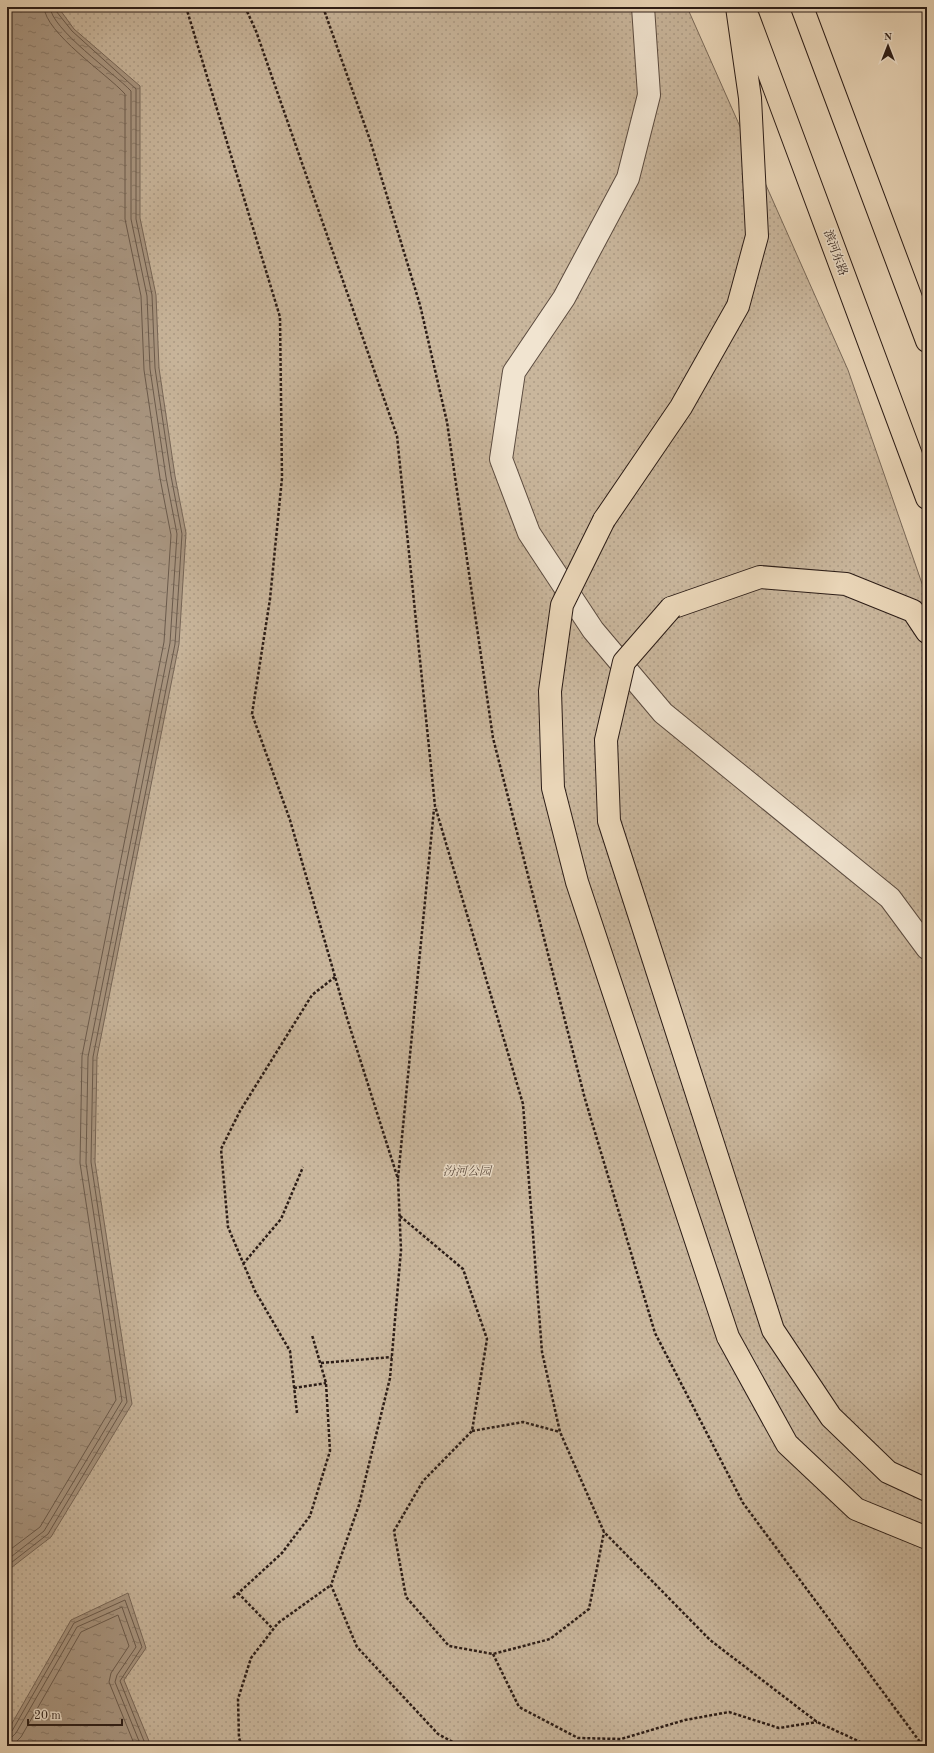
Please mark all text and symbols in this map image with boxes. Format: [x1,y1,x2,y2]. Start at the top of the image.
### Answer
north arrow [868,26,908,66]
text: N [884,32,893,43]
street label: 滨河东路 [821,228,851,278]
park label: 汾河公园 [443,1165,493,1178]
scale bar [28,1701,122,1727]
text: 20 m [34,1710,61,1722]

